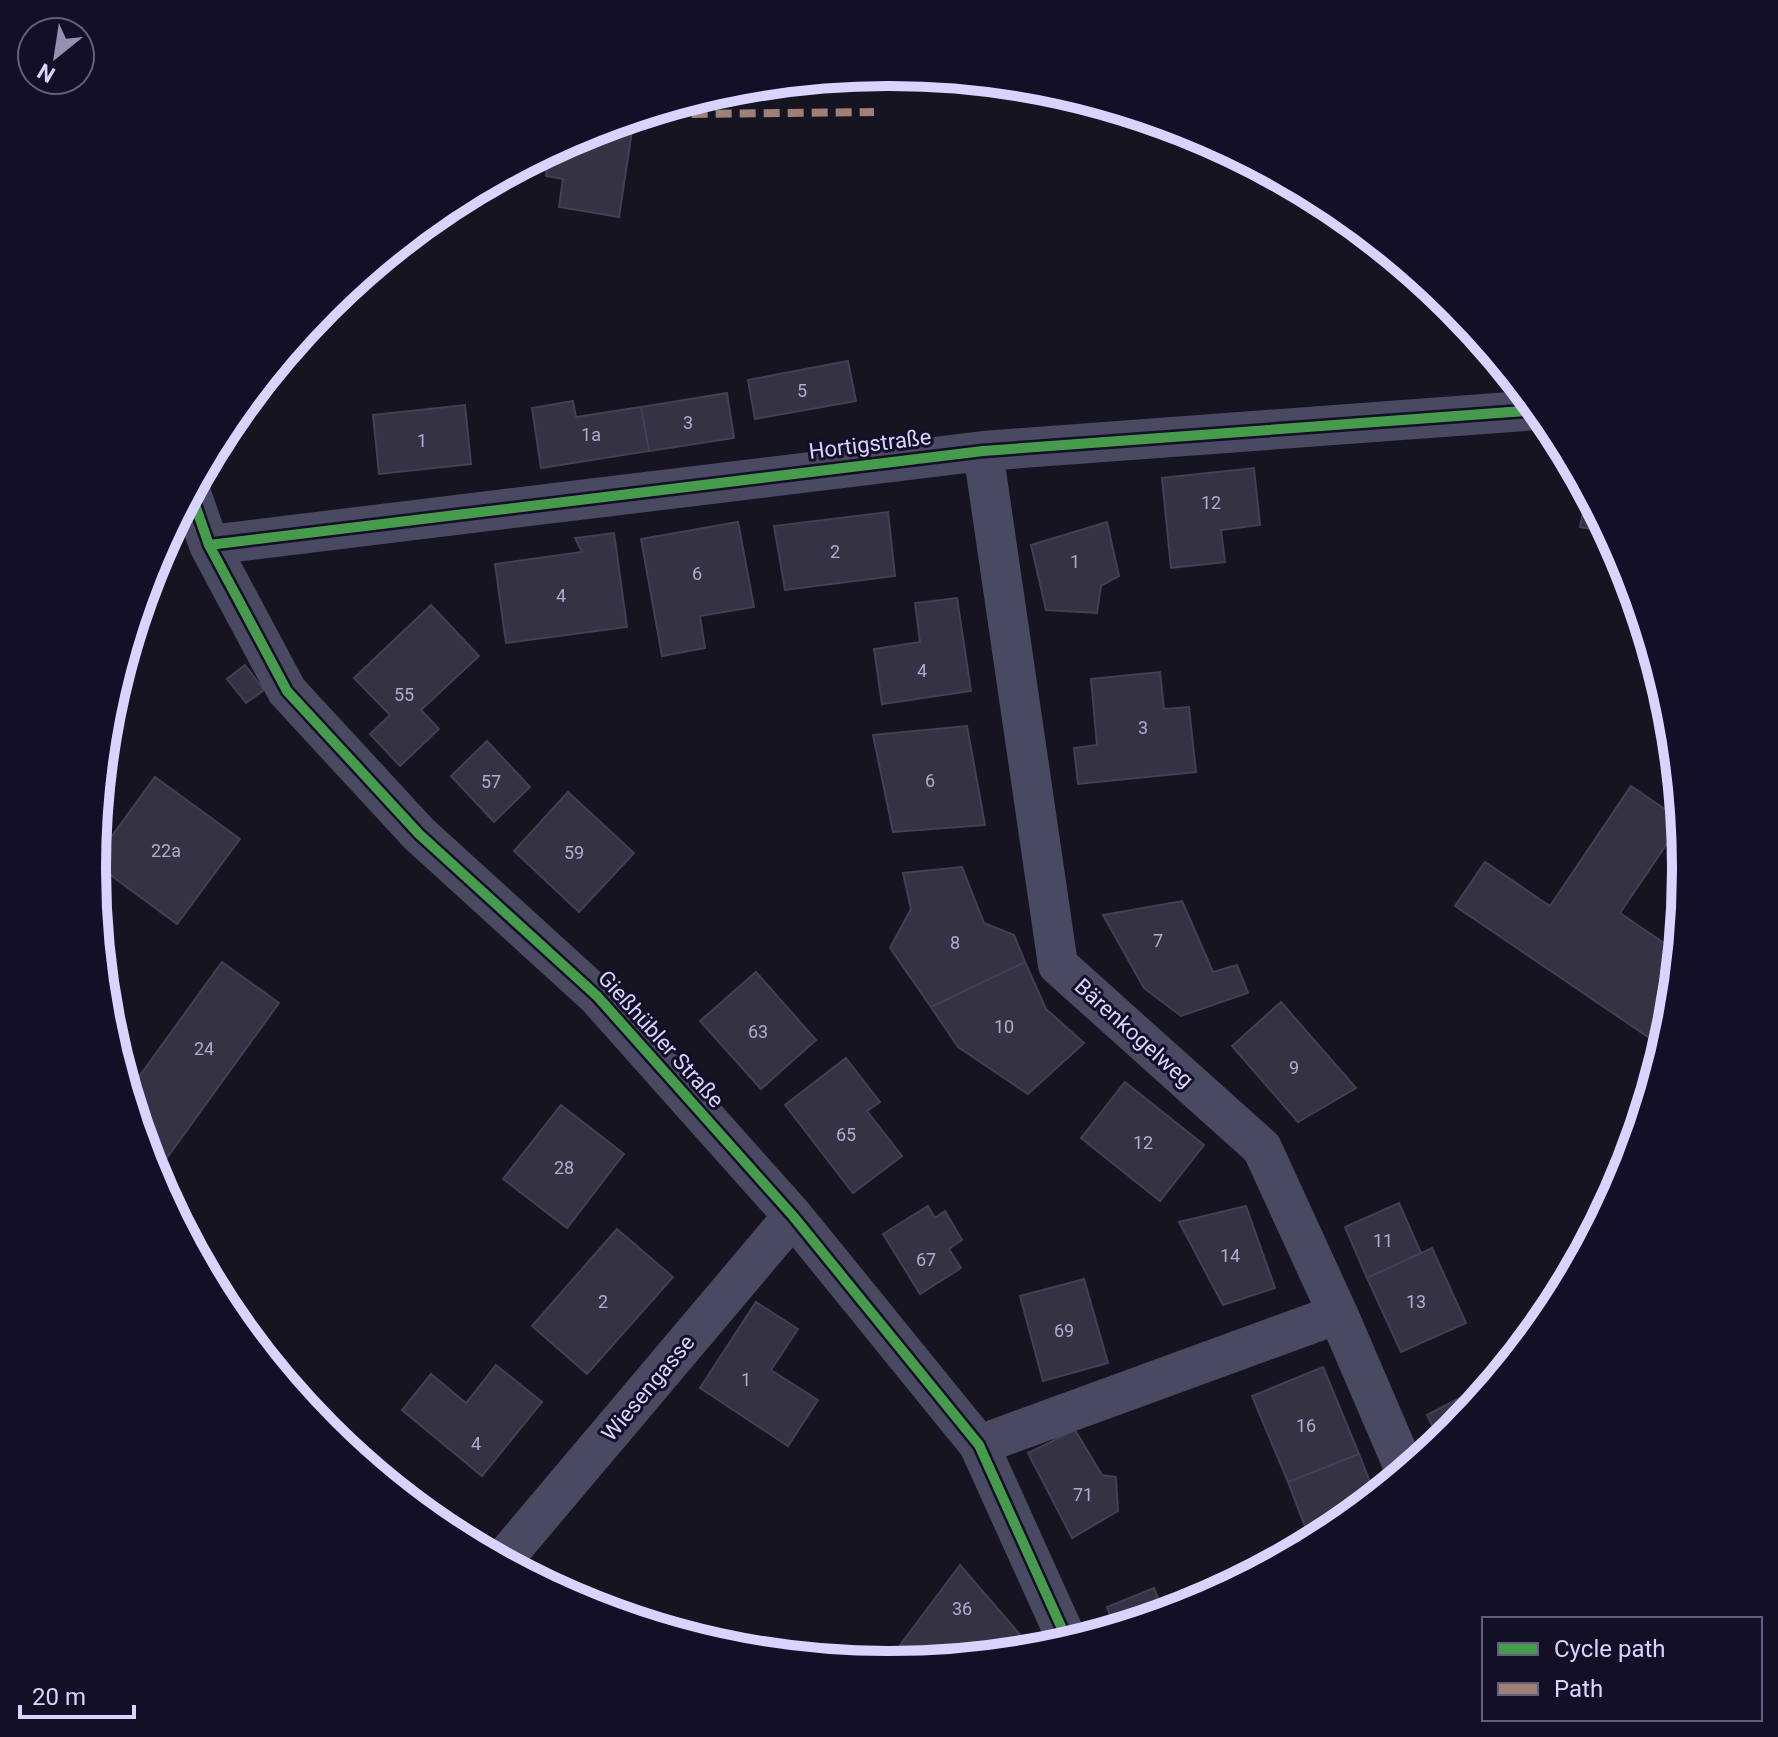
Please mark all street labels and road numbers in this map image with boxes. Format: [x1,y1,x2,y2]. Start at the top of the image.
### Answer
street label: Hortigstraße [807,424,933,464]
street label: Gießhübler Straße [593,965,729,1113]
street label: Bärenkogelweg [1070,973,1198,1093]
street label: Wiesengasse [597,1330,699,1446]

